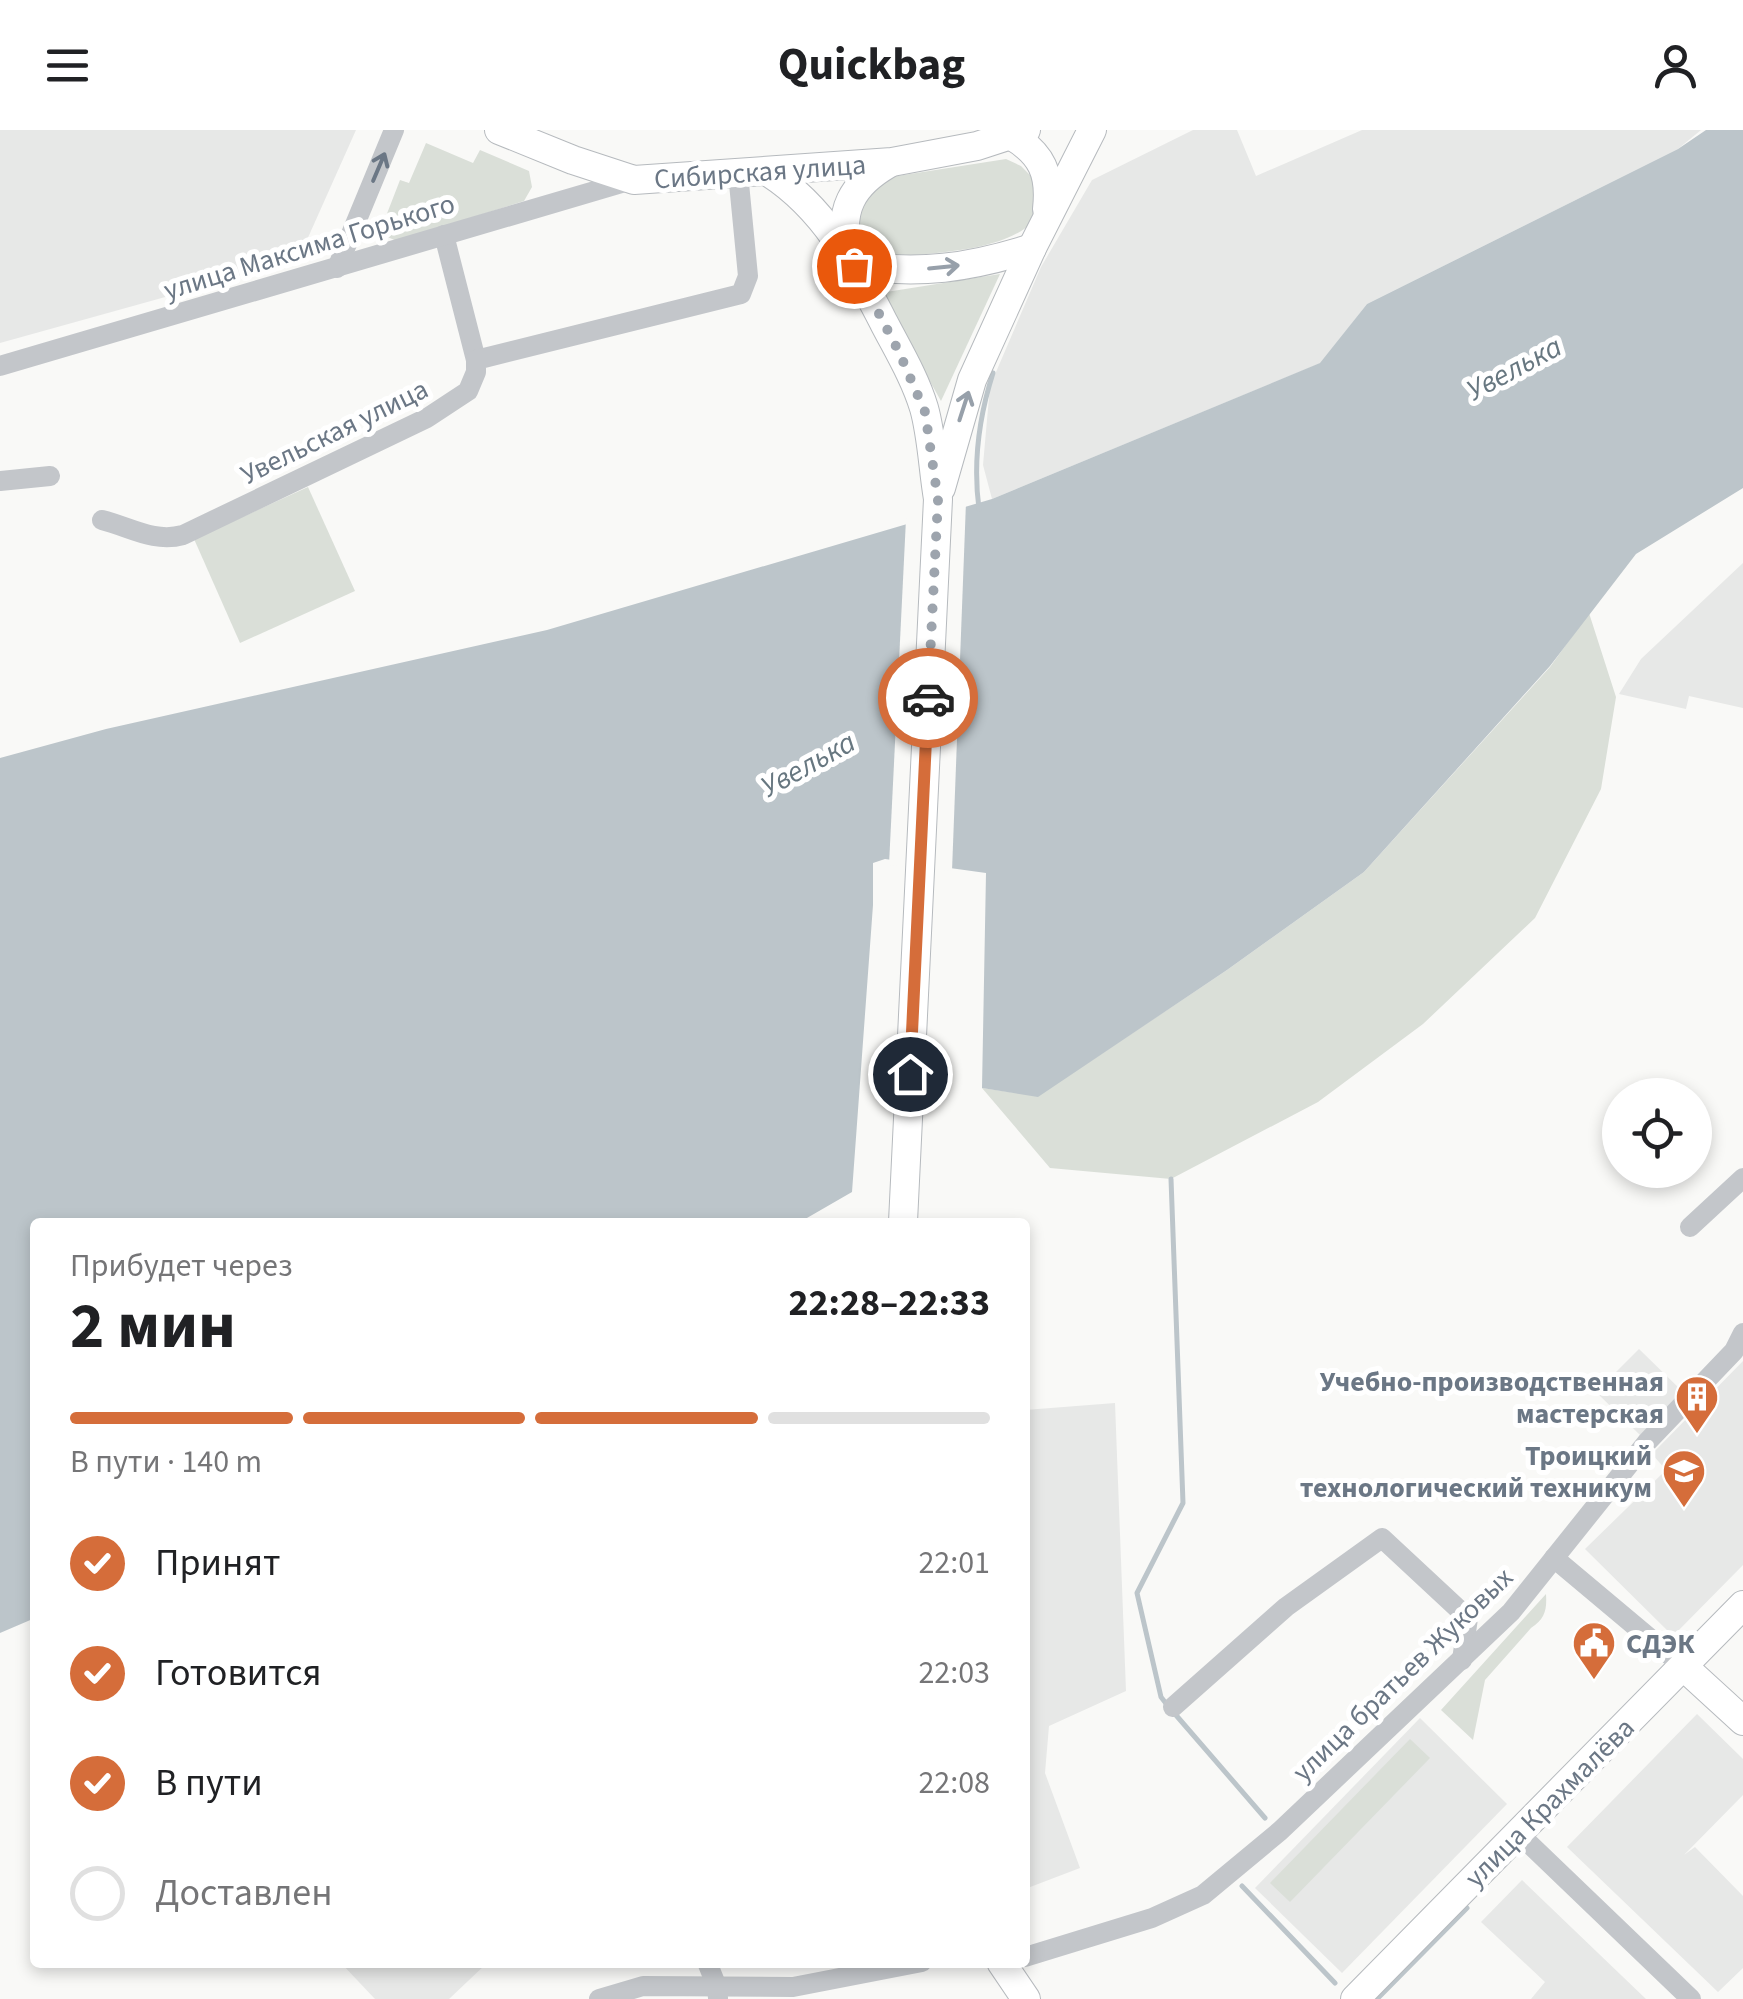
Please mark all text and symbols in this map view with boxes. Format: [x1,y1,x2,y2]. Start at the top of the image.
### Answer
text: Quickbag [778,33,965,97]
icon: menu [40,38,95,93]
icon: person [1648,38,1703,93]
street label: Сибирская улица [653,145,867,199]
one-way arrow [371,152,389,182]
street label: улица Максима Горького [159,184,460,310]
pin [812,224,897,309]
icon: bag [827,239,882,294]
one-way arrow [927,257,959,276]
water label: Увелька [1459,325,1570,411]
street label: Увельская улица [234,369,435,495]
one-way arrow [956,390,974,422]
courier [878,648,978,748]
icon: car [901,671,956,726]
water label: Увелька [753,721,863,808]
pin [868,1032,953,1117]
icon: home [883,1047,938,1102]
map controls [1602,1078,1712,1188]
button: locate [1602,1078,1712,1188]
text: Прибудет через [70,1243,293,1289]
text: 22:28–22:33 [788,1276,990,1330]
text: 2 мин [70,1280,236,1373]
place label: Учебно-производственная мастерская [1320,1362,1664,1434]
building icon: Учебно-производственная мастерская [1674,1374,1720,1435]
place label: Троицкий технологический техникум [1300,1436,1652,1508]
text: В пути · 140 m [70,1439,262,1485]
school or university icon: Троицкий технологический техникум [1661,1448,1707,1509]
icon: check [70,1536,125,1591]
text: Принят [155,1536,280,1590]
text: 22:01 [918,1540,990,1586]
street label: улица братьев Жуковых [1283,1558,1522,1791]
public building icon: СДЭК [1571,1620,1617,1681]
place label: СДЭК [1626,1624,1695,1664]
icon: check [70,1646,125,1701]
text: Готовится [155,1646,322,1700]
text: 22:03 [918,1650,990,1696]
street label: улица Крахмалёва [1456,1709,1644,1897]
icon: check [70,1756,125,1811]
text: В пути [155,1756,263,1810]
text: 22:08 [918,1760,990,1806]
text: Доставлен [155,1866,333,1920]

